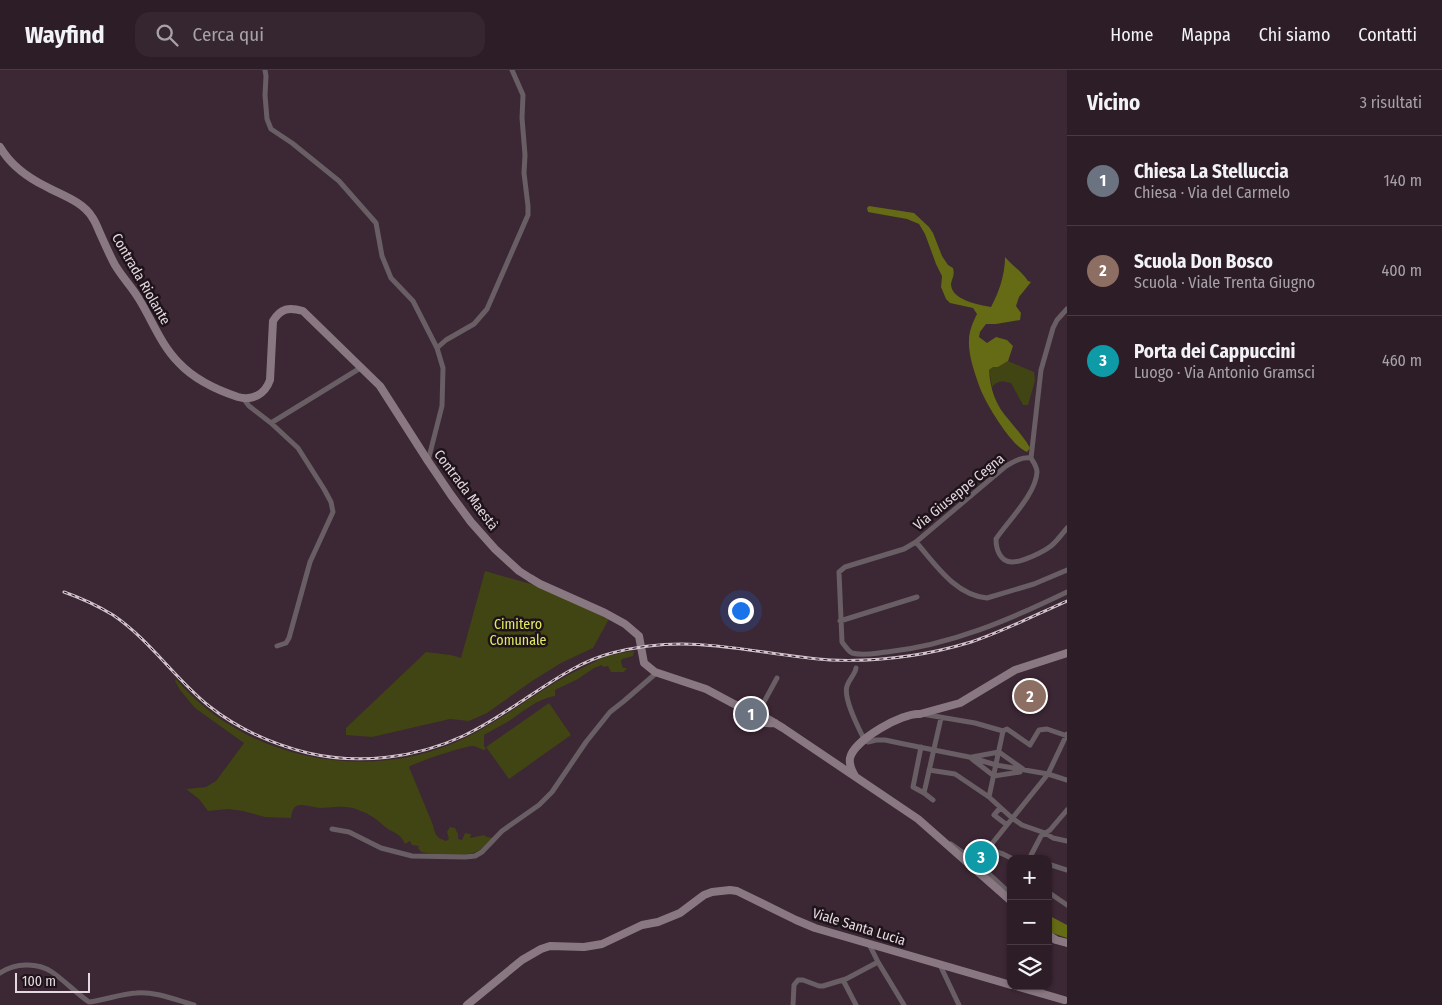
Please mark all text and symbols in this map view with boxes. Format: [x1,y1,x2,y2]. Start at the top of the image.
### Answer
search box [135,12,485,57]
text: Wayfind [25,21,105,49]
icon: search [153,21,181,49]
text: Cerca qui [193,23,264,46]
text: Home [1110,24,1153,46]
text: Mappa [1181,24,1231,46]
text: Chi siamo [1259,24,1330,46]
text: Contatti [1358,24,1417,46]
text: Vicino [1087,90,1140,116]
text: 3 risultati [1360,93,1422,112]
text: Chiesa La Stelluccia [1134,160,1289,183]
text: 1 [1100,171,1106,190]
text: 140 m [1384,171,1422,190]
text: Chiesa · Via del Carmelo [1134,183,1290,202]
street label: Contrada Riolante [108,230,174,328]
text: Scuola Don Bosco [1134,250,1273,273]
text: 2 [1099,261,1107,280]
text: 400 m [1382,261,1422,280]
text: Scuola · Viale Trenta Giugno [1134,273,1315,292]
text: Porta dei Cappuccini [1134,340,1295,363]
text: 3 [1099,351,1107,370]
text: 460 m [1382,351,1422,370]
text: Luogo · Via Antonio Gramsci [1134,363,1315,382]
street label: Contrada Maestà [430,446,502,534]
street label: Via Giuseppe Cegna [910,450,1008,534]
your location [728,598,754,624]
park label: Cimitero Comunale [490,616,547,649]
pin: 2 [1014,677,1046,715]
pin: 1 [735,695,767,733]
pin: 3 [965,838,997,876]
map controls [1007,855,1052,990]
button: + [1007,855,1052,900]
button: − [1007,900,1052,945]
street label: Viale Santa Lucia [810,905,908,949]
button: layers [1007,945,1052,990]
scale bar [15,970,90,993]
text: 100 m [22,973,56,990]

